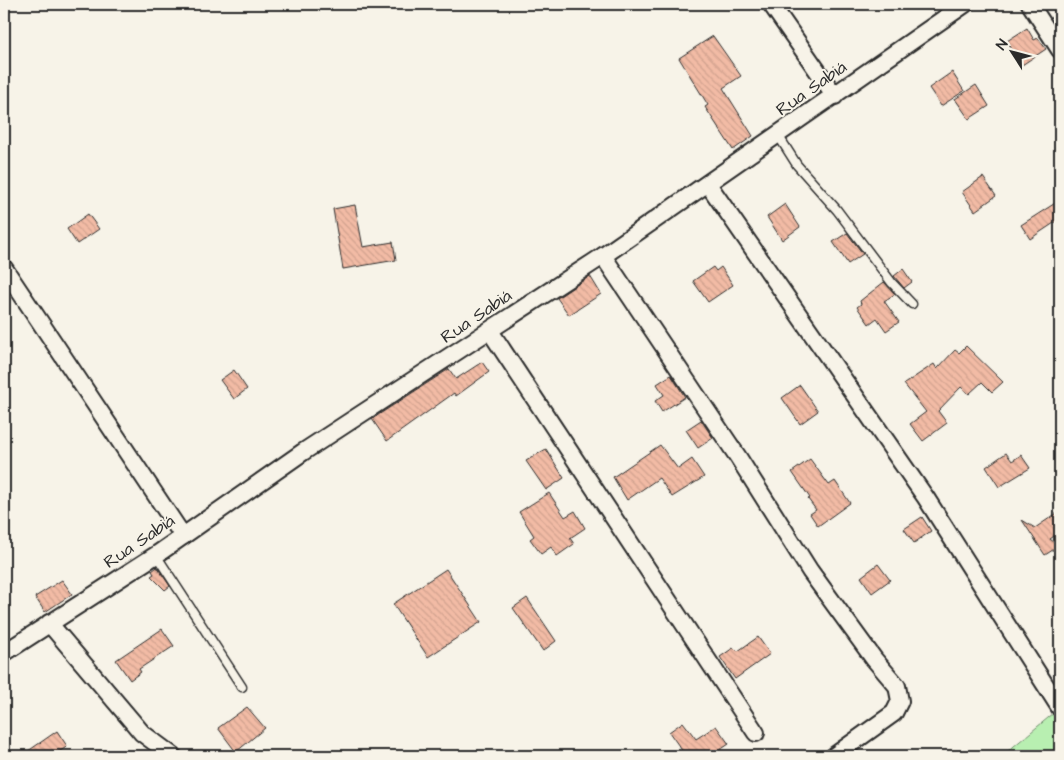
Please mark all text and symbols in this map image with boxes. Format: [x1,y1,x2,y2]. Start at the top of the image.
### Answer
north arrow [986,28,1036,78]
text: N [992,35,1013,54]
street label: Rua Sabiá [771,55,852,122]
street label: Rua Sabiá [436,283,517,349]
street label: Rua Sabiá [99,508,180,574]

